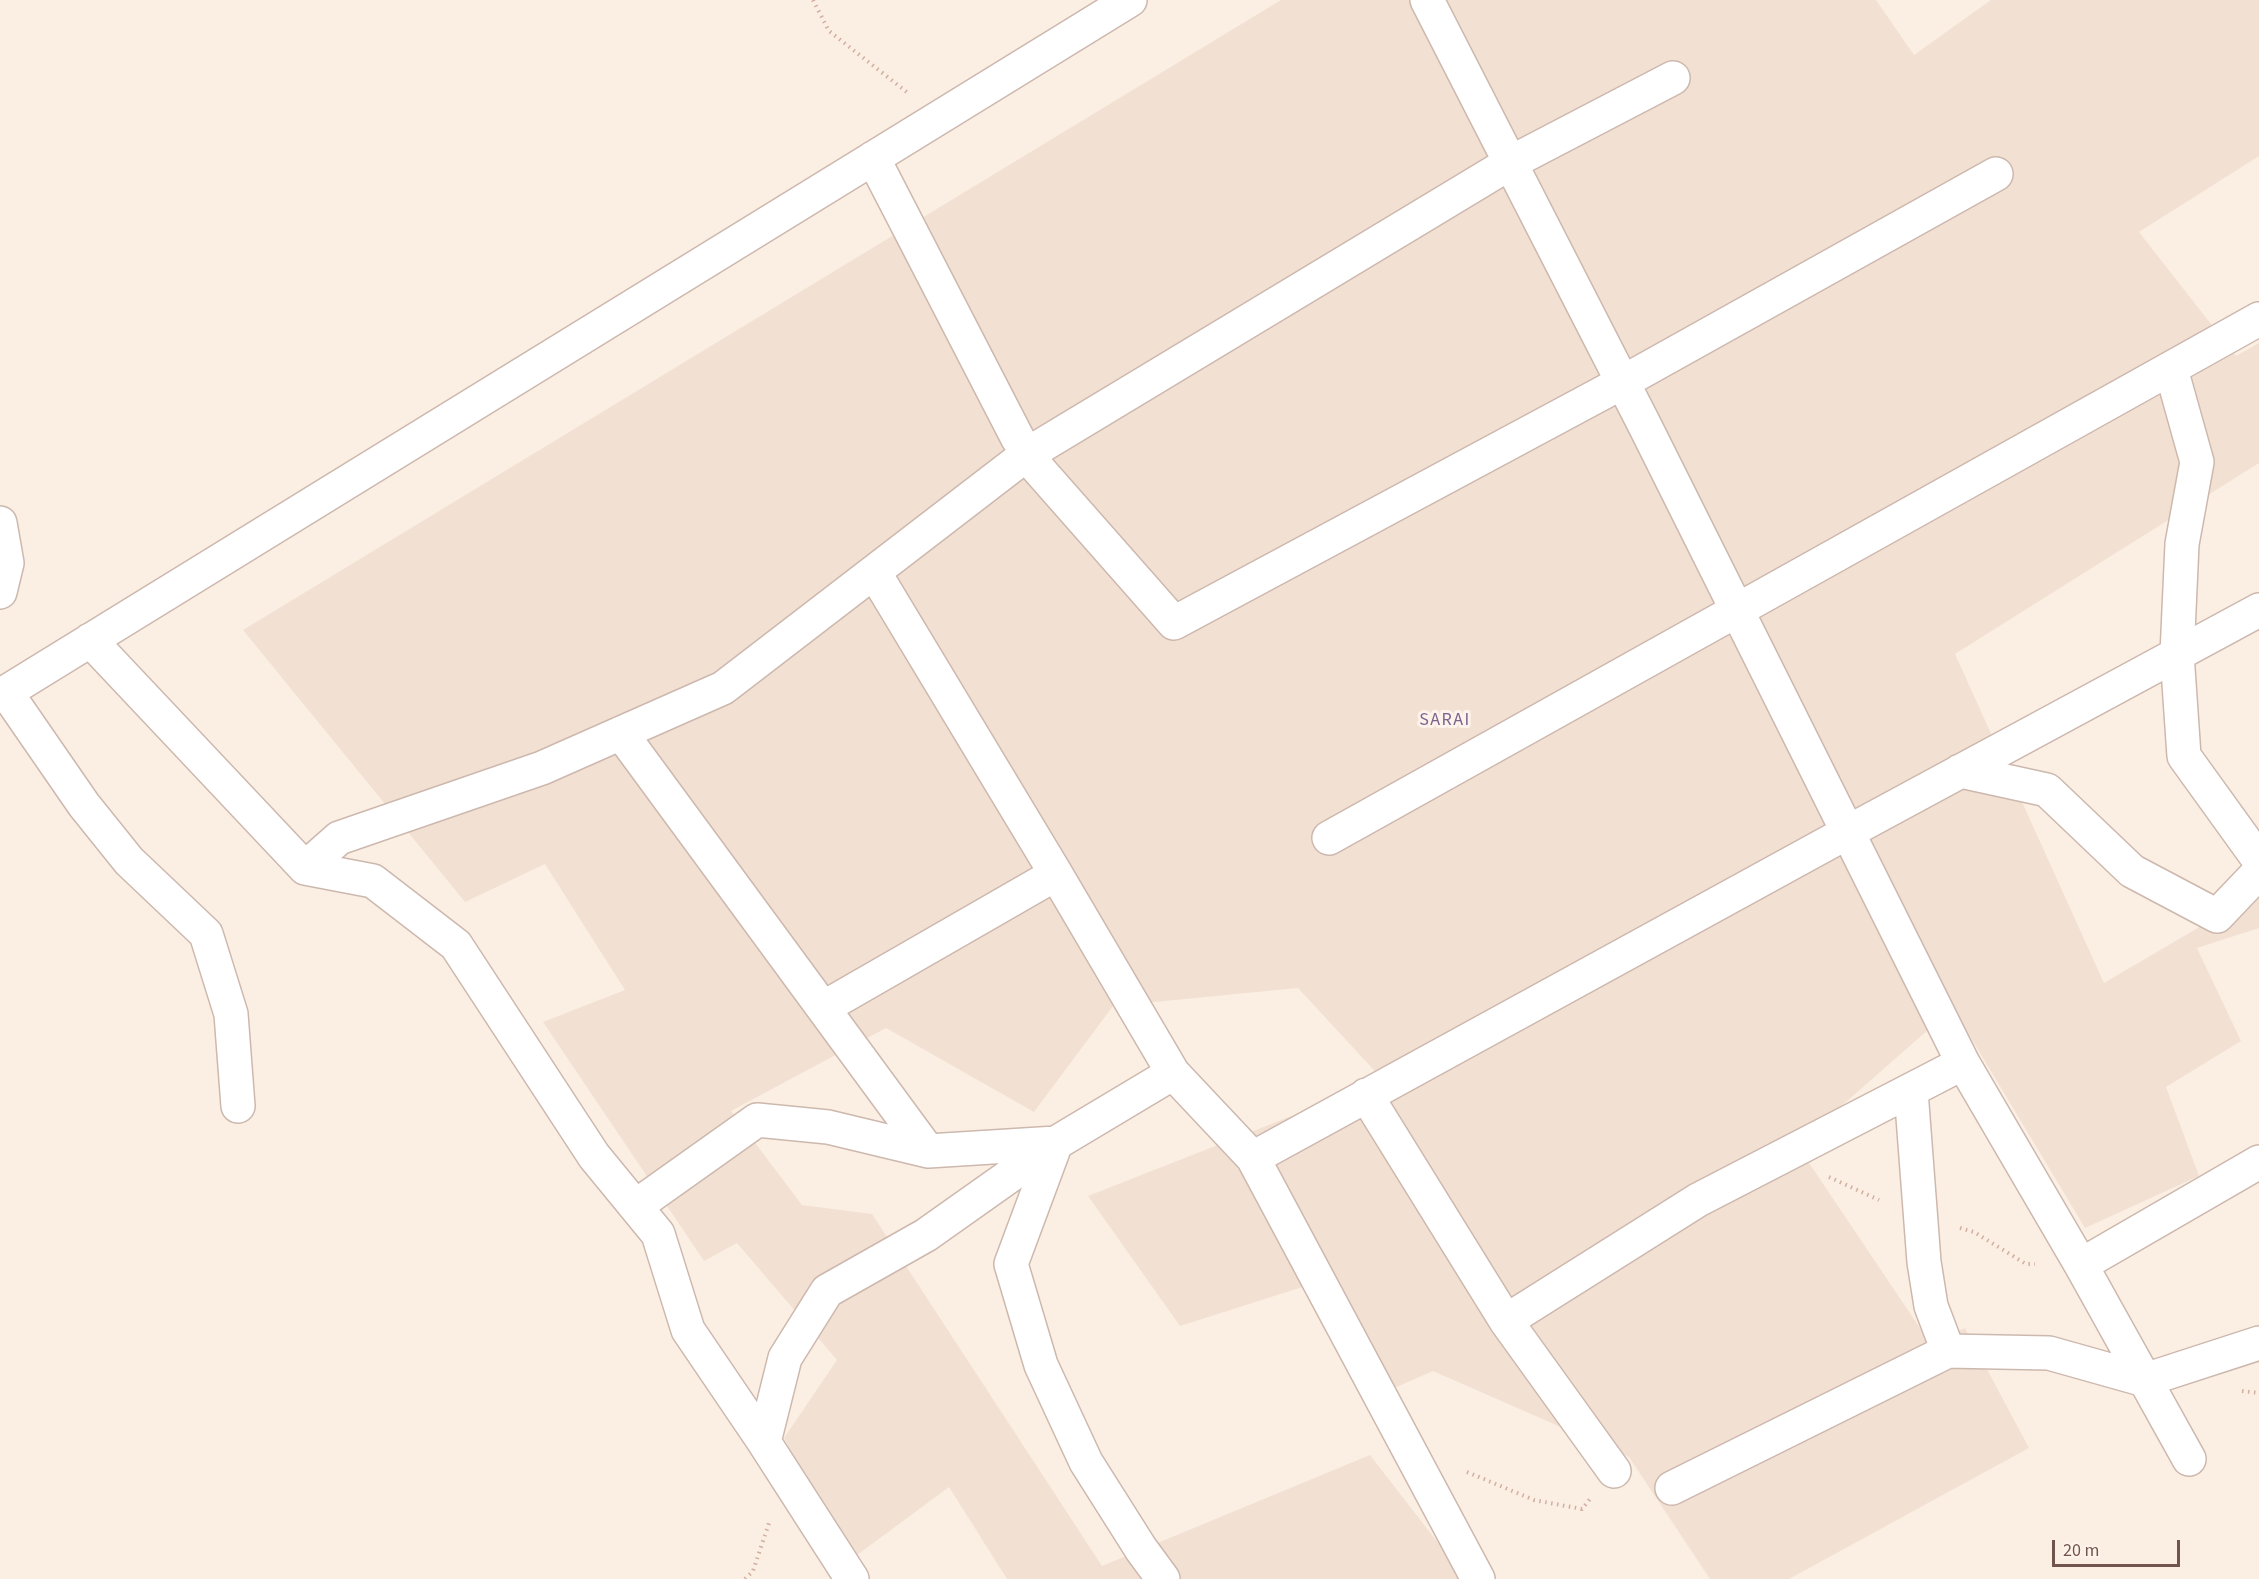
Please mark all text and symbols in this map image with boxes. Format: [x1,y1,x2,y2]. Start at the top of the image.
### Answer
district label: SARAI [1419,710,1471,732]
scale bar [2055,1528,2182,1566]
text: 20 m [2063,1538,2099,1563]

